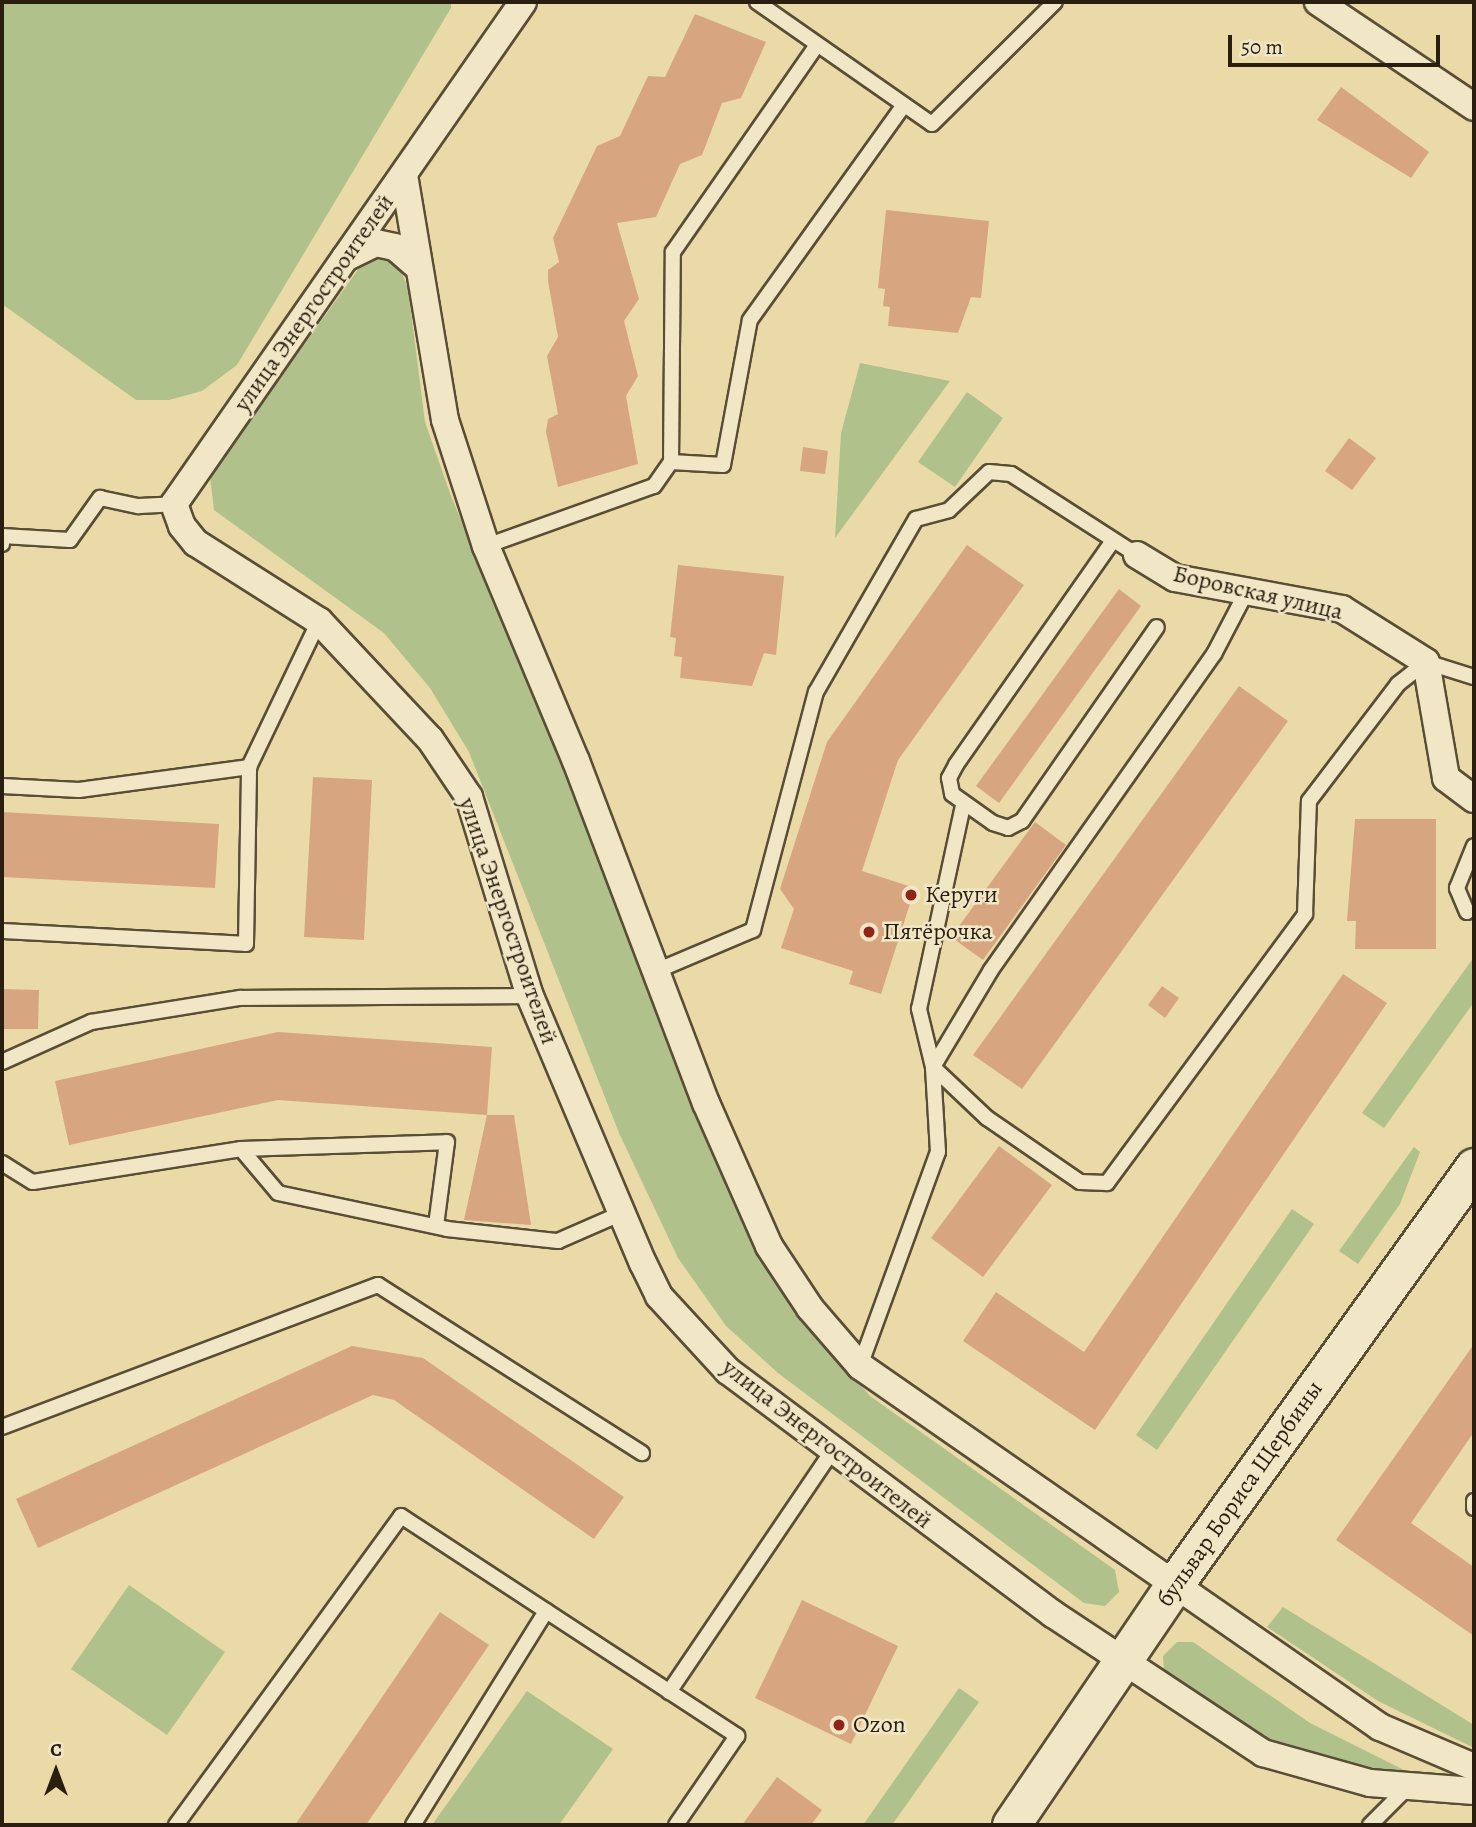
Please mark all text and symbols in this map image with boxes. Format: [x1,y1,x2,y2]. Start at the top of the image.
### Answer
scale bar [1231,21,1443,65]
text: 50 m [1241,33,1283,61]
street label: улица Энергостроителей [228,189,400,417]
street label: Боровская улица [1170,559,1346,627]
street label: улица Энергостроителей [452,794,564,1048]
place label: Керуги [925,881,998,909]
marker: Керуги [903,887,919,903]
place label: Пятёрочка [883,918,993,946]
marker: Пятёрочка [861,924,877,940]
street label: улица Энергостроителей [716,1353,938,1535]
street label: бульвар Бориса Щербины [1151,1375,1329,1613]
place label: Ozon [853,1711,906,1739]
marker: Ozon [831,1717,847,1733]
north arrow [21,1736,91,1806]
text: С [50,1737,62,1763]

